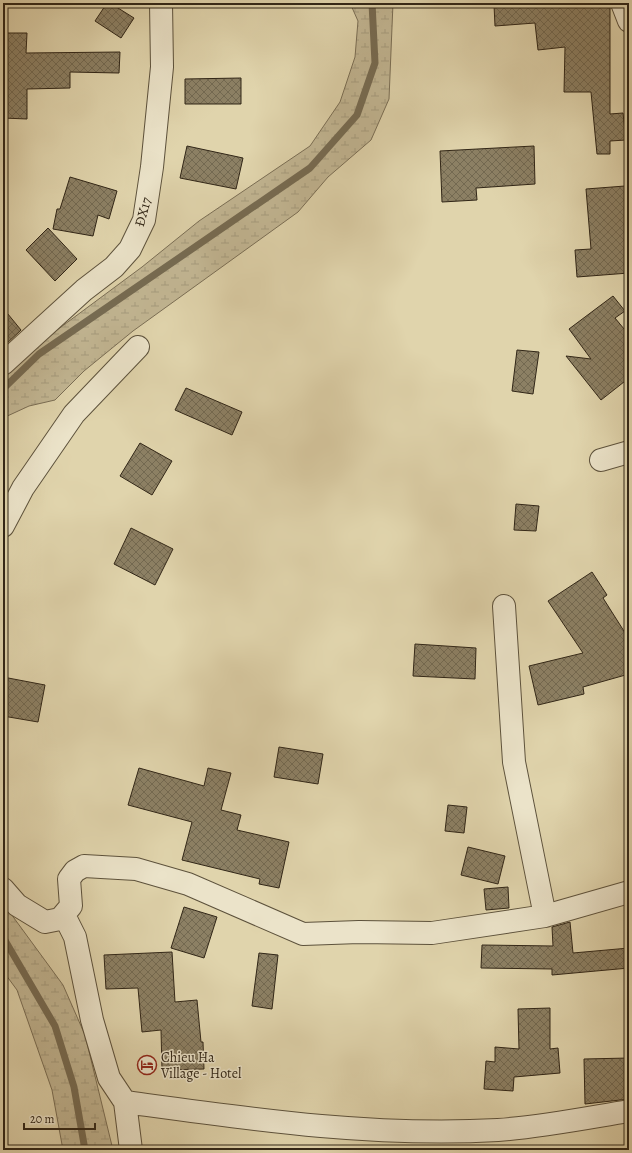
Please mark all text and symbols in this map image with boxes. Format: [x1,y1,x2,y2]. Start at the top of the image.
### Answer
street label: ĐX17 [130,195,156,229]
place label: Chieu Ha Village - Hotel [160,1048,242,1083]
hotel icon: Chieu Ha Village - Hotel [136,1054,158,1076]
scale bar [24,1105,95,1131]
text: 20 m [30,1111,54,1127]

